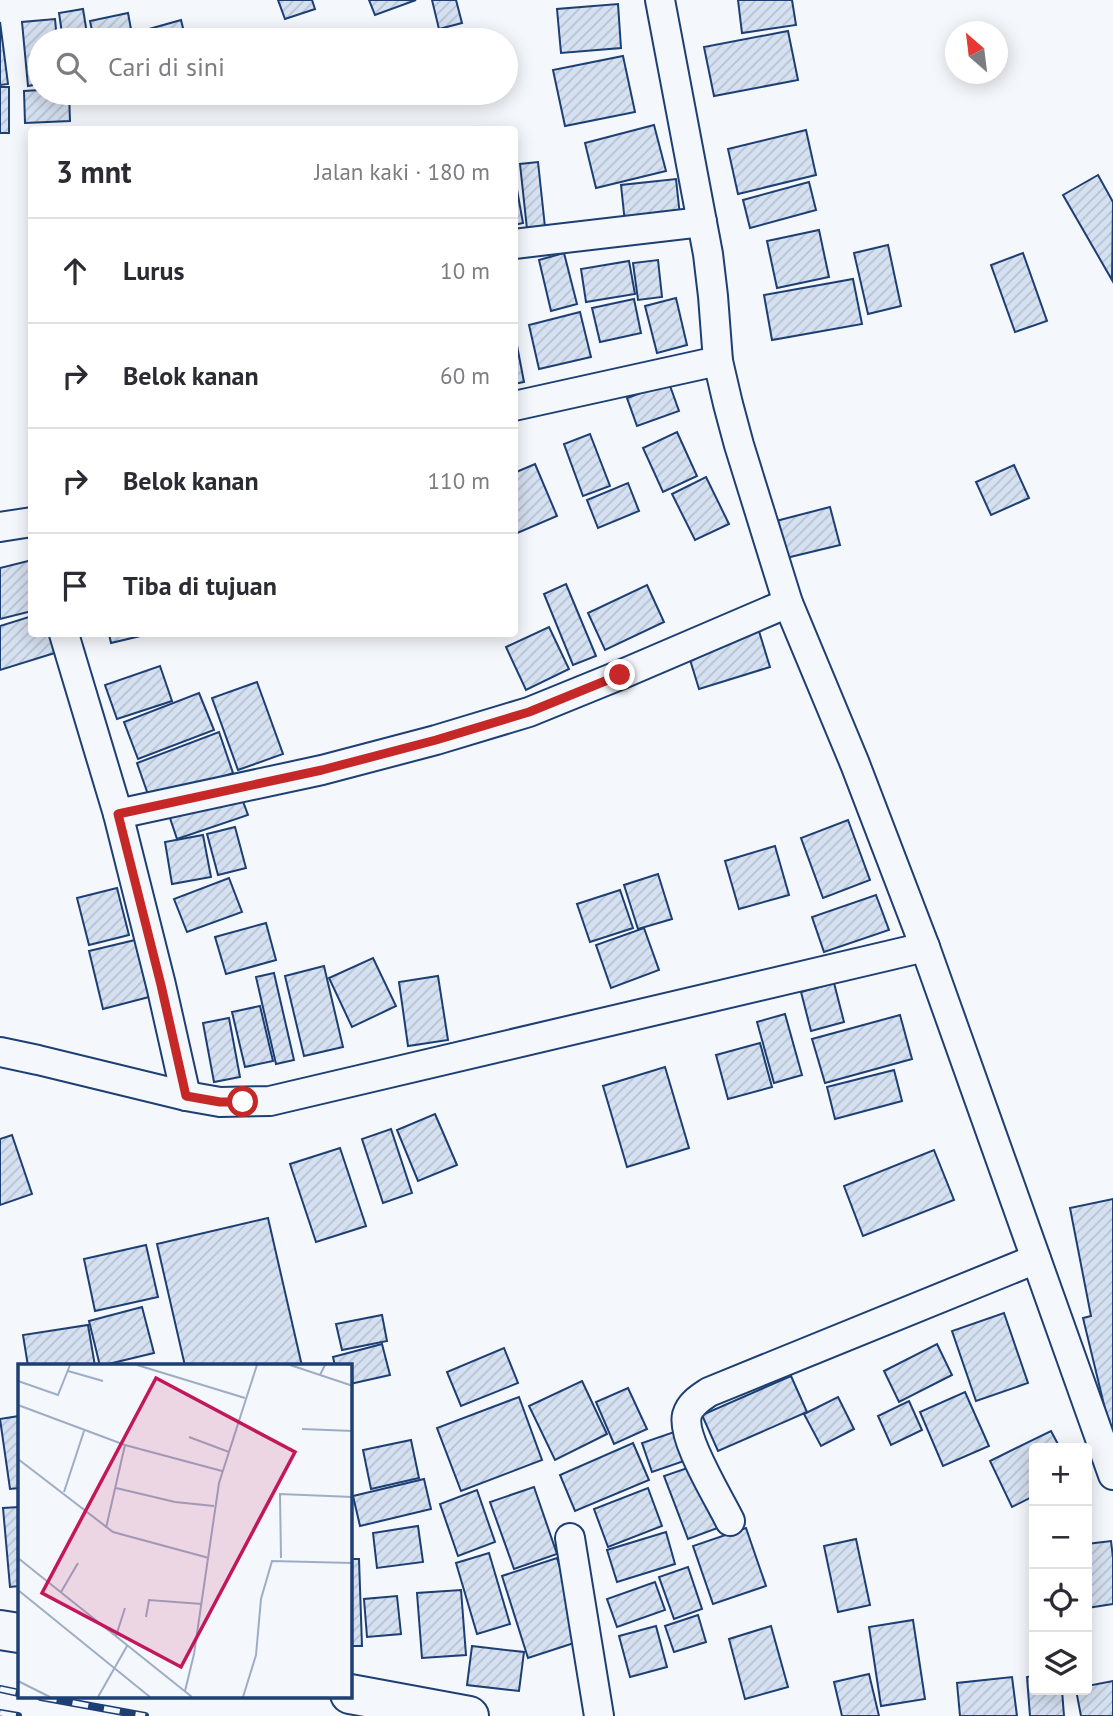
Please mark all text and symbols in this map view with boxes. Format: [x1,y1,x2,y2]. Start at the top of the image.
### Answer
north arrow [945,21,1008,84]
search box [28,28,518,105]
icon: search [52,48,90,86]
text: Cari di sini [108,50,225,83]
text: 3 mnt [56,152,132,191]
text: Jalan kaki · 180 m [315,157,490,186]
icon: ahead [56,252,94,290]
text: Lurus [123,254,184,287]
text: 10 m [440,256,490,285]
icon: right [56,357,94,395]
text: Belok kanan [123,359,259,392]
text: 60 m [440,361,490,390]
icon: right [56,462,94,500]
text: Belok kanan [123,464,259,497]
text: 110 m [428,466,490,495]
icon: arrive [56,567,94,605]
text: Tiba di tujuan [123,569,277,602]
route end [604,659,635,690]
route start [227,1086,258,1117]
inset map [18,1364,352,1698]
map controls [1029,1443,1092,1695]
button: + [1029,1443,1092,1506]
button: − [1029,1506,1092,1569]
button: locate [1029,1569,1092,1632]
button: layers [1029,1632,1092,1695]

